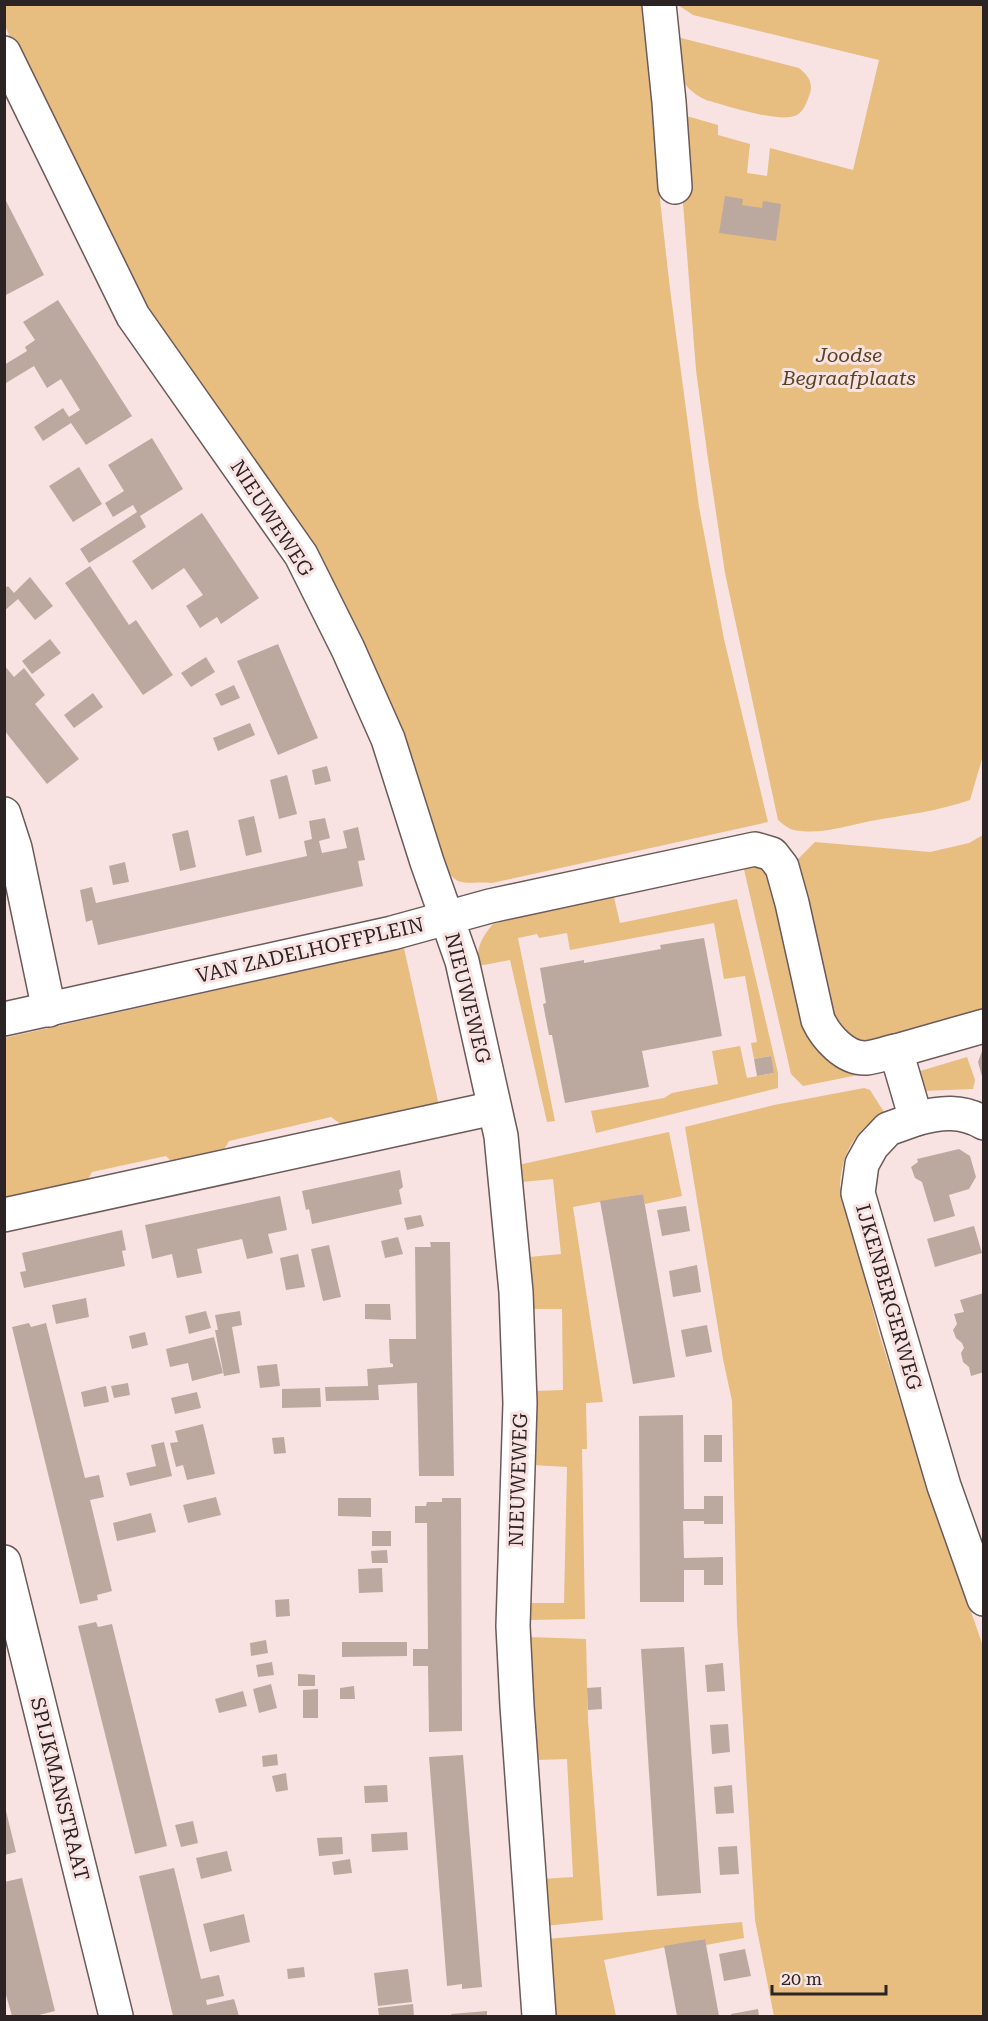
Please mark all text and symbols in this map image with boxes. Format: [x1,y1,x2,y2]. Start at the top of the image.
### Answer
park label: Joodse Begraafplaats [781,343,916,390]
street label: NIEUWEWEG [226,455,319,581]
street label: VAN ZADELHOFFPLEIN [194,912,426,988]
street label: NIEUWEWEG [440,930,496,1066]
street label: IJKENBERGERWEG [851,1201,927,1393]
street label: NIEUWEWEG [504,1412,532,1547]
street label: SPIJKMANSTRAAT [26,1695,94,1883]
scale bar [772,1958,886,1996]
text: 20 m [781,1968,822,1989]

